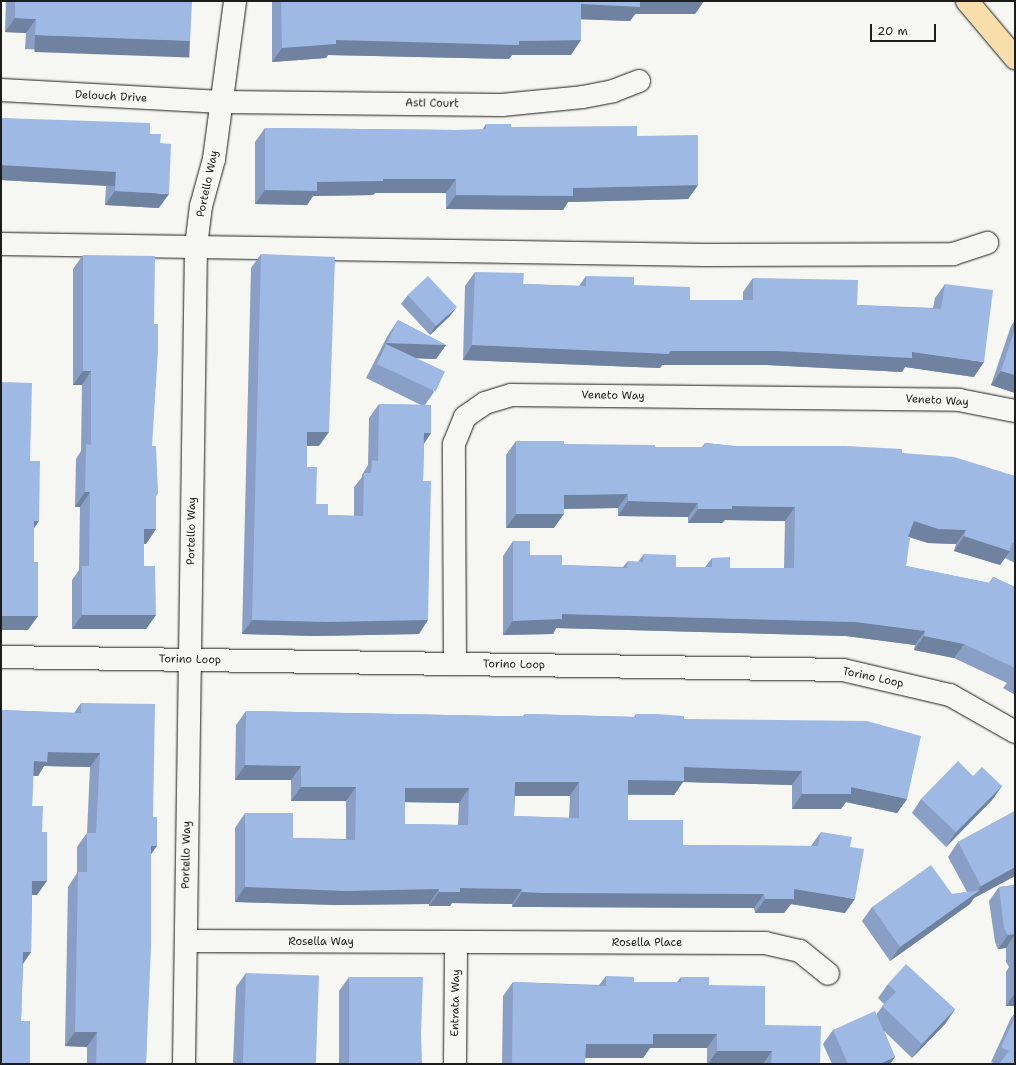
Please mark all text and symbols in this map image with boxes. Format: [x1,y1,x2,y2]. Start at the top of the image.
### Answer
scale bar [872,16,938,42]
text: 20 m [877,23,908,39]
street label: Delouch Drive [75,89,147,105]
street label: Asti Court [405,97,459,111]
street label: Portello Way [194,149,222,219]
street label: Veneto Way [581,389,645,403]
street label: Veneto Way [905,393,969,409]
street label: Portello Way [185,497,199,565]
street label: Torino Loop [159,653,221,667]
street label: Torino Loop [483,658,545,672]
street label: Torino Loop [841,665,905,691]
street label: Portello Way [180,821,194,889]
street label: Rosella Way [288,935,354,949]
street label: Rosella Place [612,936,682,950]
street label: Entrata Way [449,969,463,1037]

